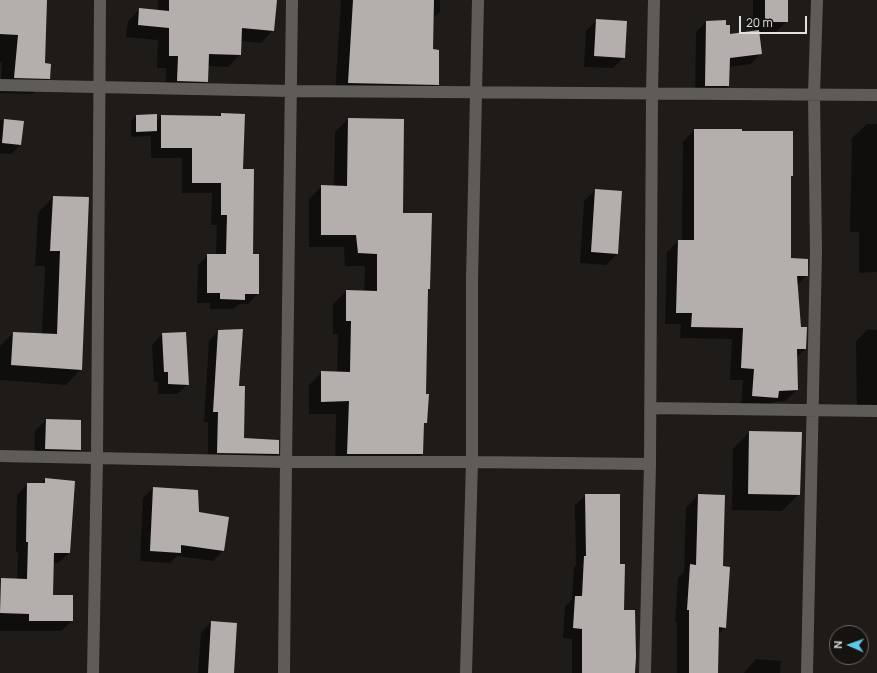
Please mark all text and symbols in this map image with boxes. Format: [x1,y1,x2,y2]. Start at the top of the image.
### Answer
scale bar [741,8,809,34]
text: 20 m [746,14,773,31]
north arrow [829,625,869,665]
text: N [830,640,845,649]

